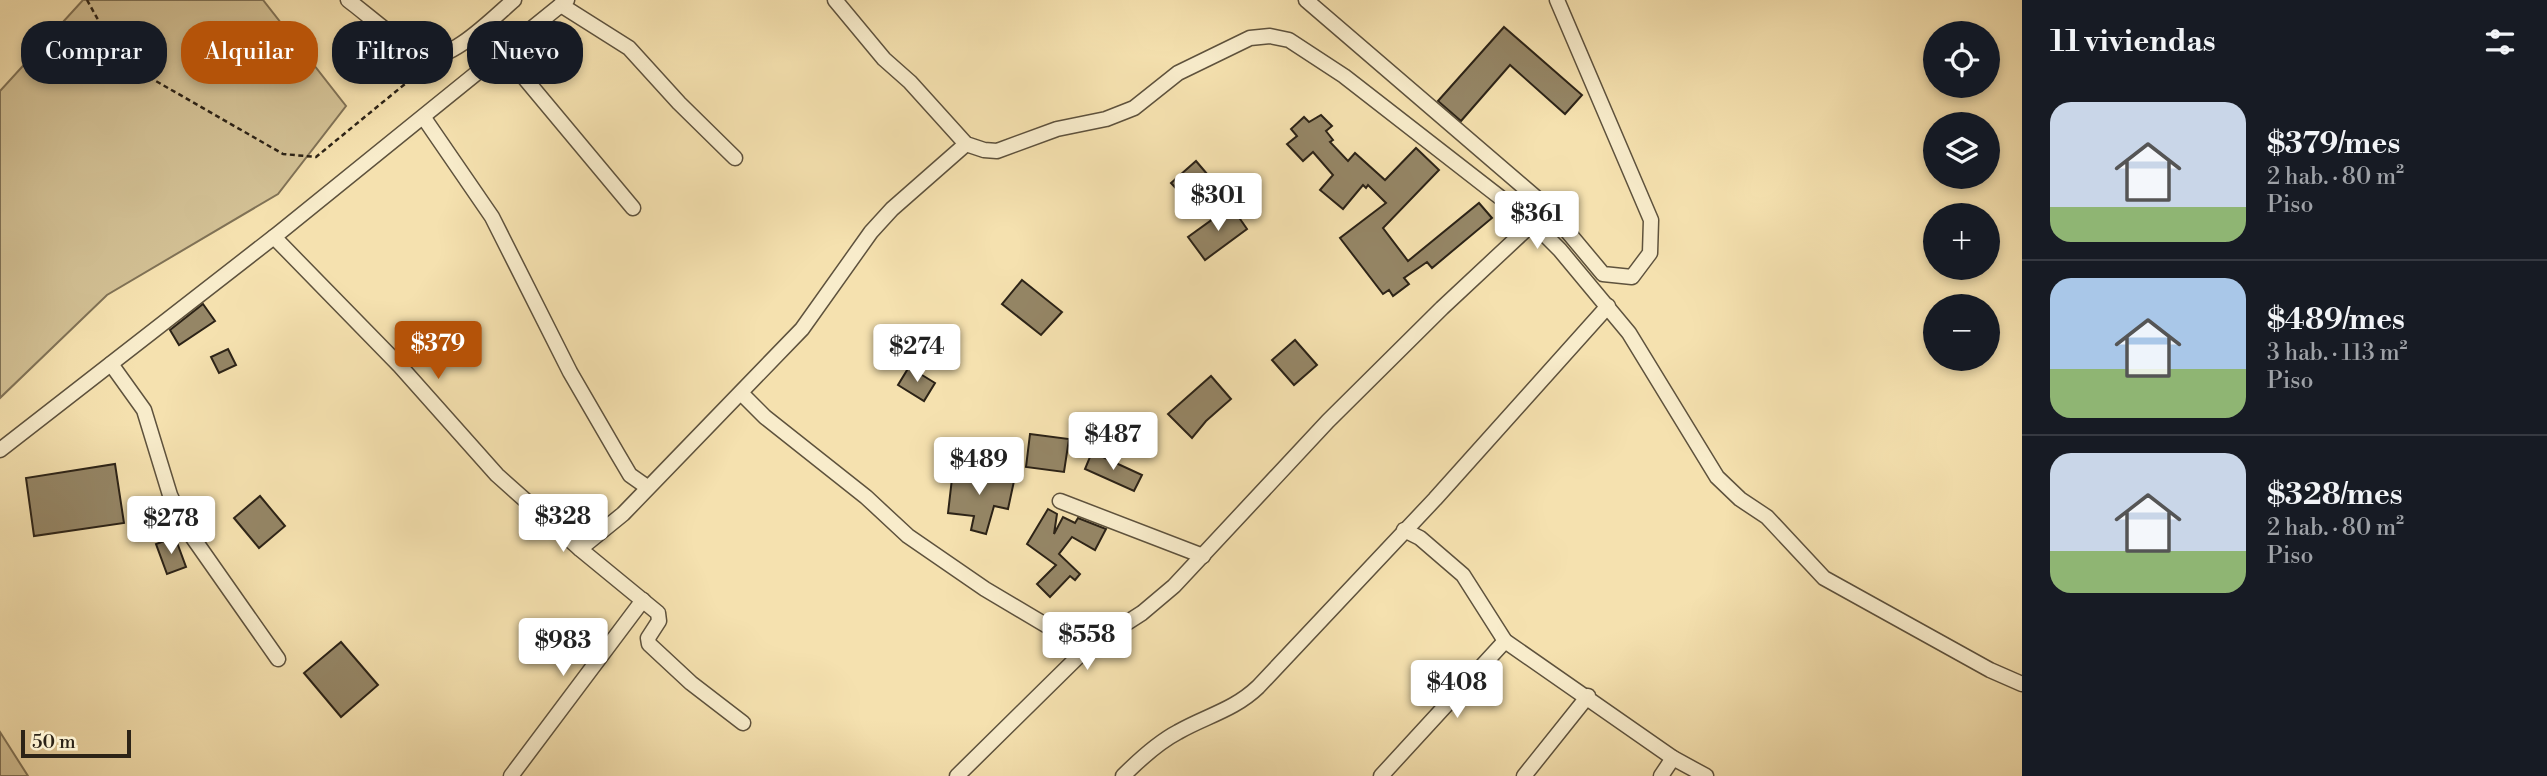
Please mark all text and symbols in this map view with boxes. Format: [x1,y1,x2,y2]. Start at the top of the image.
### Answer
chip: Comprar [21,21,167,84]
chip: Alquilar [181,21,318,84]
chip: Filtros [332,21,453,84]
chip: Nuevo [467,21,583,84]
map controls [1923,21,2000,371]
button: locate [1923,21,2000,98]
text: 11 viviendas [2050,23,2216,61]
icon: filters [2481,23,2519,61]
button: layers [1923,112,2000,189]
text: $379/mes [2267,125,2400,163]
icon: home [2106,130,2190,214]
text: 2 hab. · 80 m² [2267,163,2404,191]
pin: $301 [1177,174,1259,233]
text: $301 [1191,182,1245,210]
pin: $361 [1496,191,1578,251]
text: Piso [2267,191,2313,219]
text: $361 [1511,200,1563,228]
button: + [1923,203,2000,280]
button: − [1923,294,2000,371]
text: $489/mes [2267,301,2405,339]
icon: home [2106,306,2190,390]
pin: $379 [397,322,479,381]
pin: $274 [876,324,958,384]
text: $379 [411,330,465,358]
text: $274 [889,333,945,361]
text: 3 hab. · 113 m² [2267,339,2408,367]
text: Piso [2267,367,2313,395]
pin: $487 [1072,412,1154,472]
text: $487 [1085,421,1141,449]
pin: $489 [938,438,1020,497]
text: $489 [950,446,1008,474]
text: $328/mes [2267,476,2403,514]
icon: home [2106,481,2190,565]
pin: $328 [522,494,604,554]
pin: $278 [130,496,212,556]
text: $328 [535,503,591,531]
text: $278 [143,505,199,533]
text: 2 hab. · 80 m² [2267,514,2404,542]
text: Piso [2267,542,2313,570]
pin: $558 [1046,612,1128,672]
pin: $983 [522,618,604,678]
text: $558 [1059,621,1115,649]
text: $983 [535,627,591,655]
pin: $408 [1416,660,1498,720]
text: $408 [1427,669,1487,697]
scale bar [21,727,131,759]
text: 50 m [32,730,76,754]

